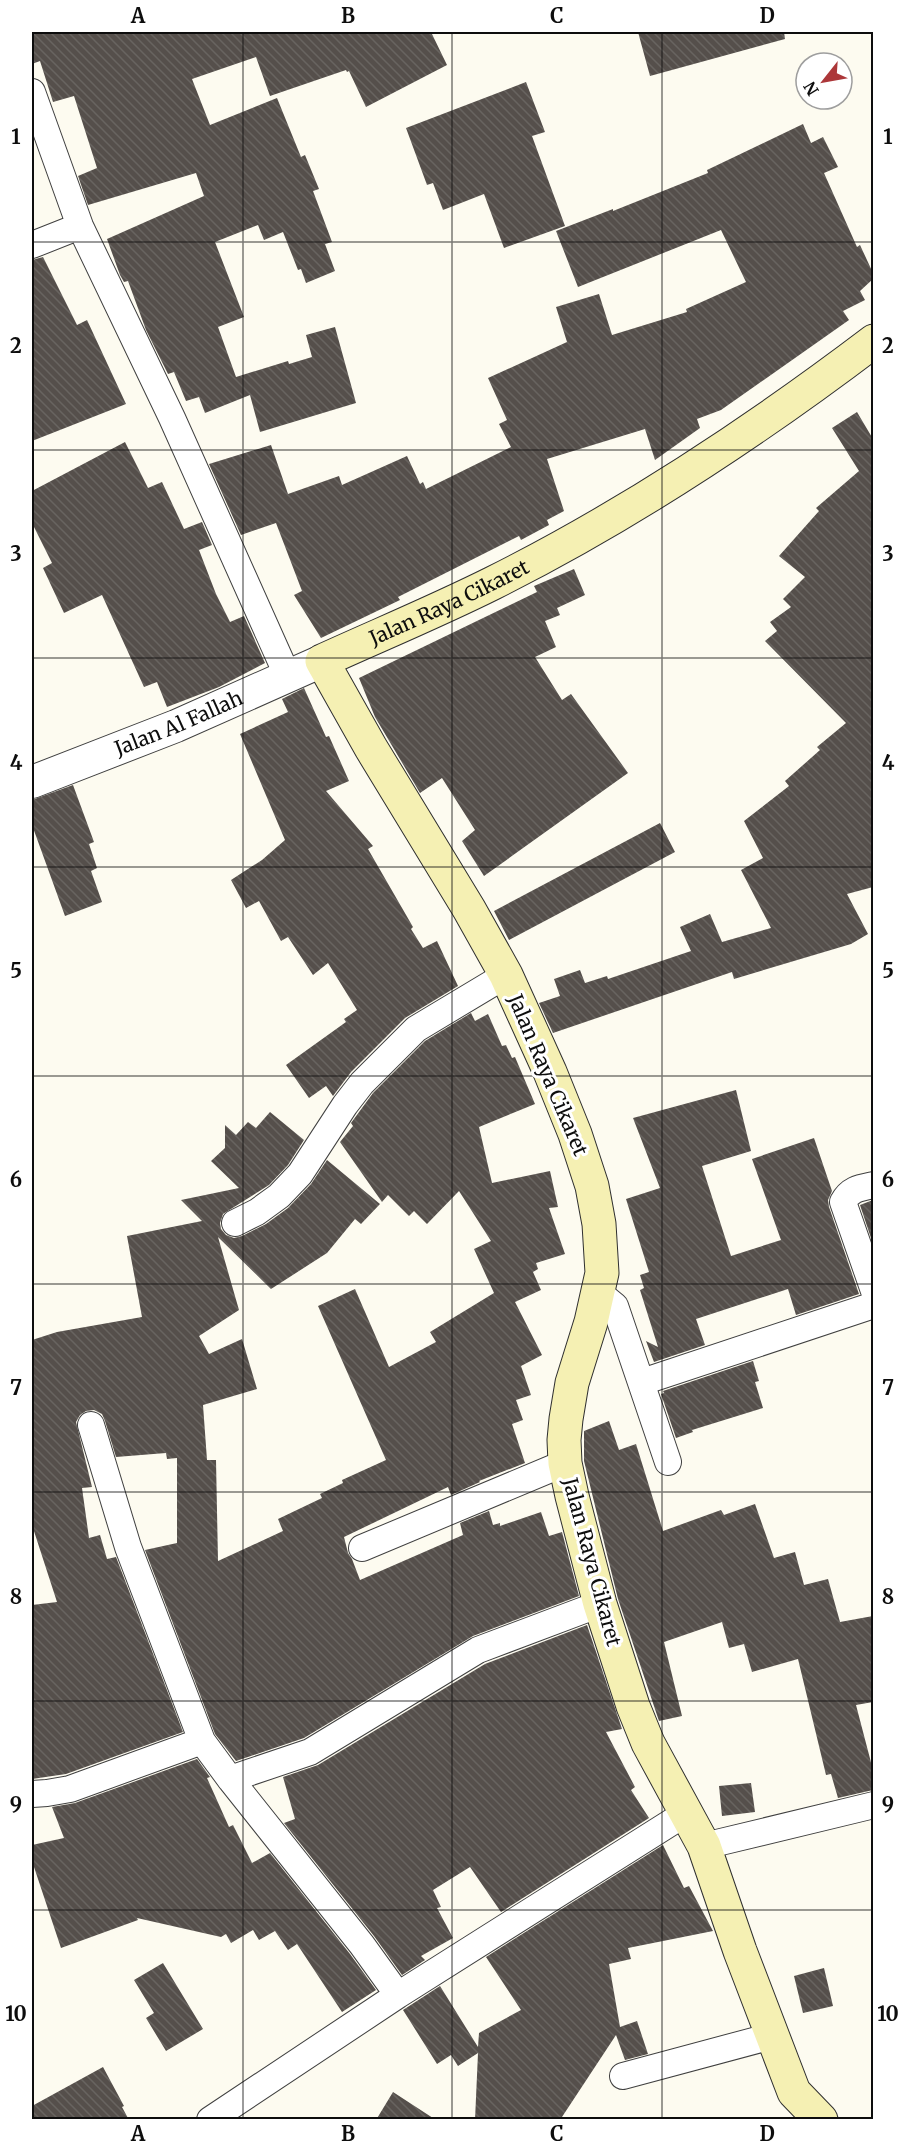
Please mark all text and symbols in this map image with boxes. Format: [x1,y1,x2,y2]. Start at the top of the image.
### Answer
text: A [130,3,146,28]
text: B [341,3,355,28]
text: C [550,3,564,28]
text: D [759,3,775,28]
north arrow [794,51,854,111]
text: N [799,78,823,99]
text: 1 [11,124,21,149]
text: 1 [883,124,893,149]
text: 2 [10,333,22,358]
text: 2 [882,333,894,358]
text: 3 [10,541,22,566]
text: 3 [882,541,894,566]
street label: Jalan Raya Cikaret [364,554,533,651]
street label: Jalan Al Fallah [110,685,246,761]
text: 4 [10,750,23,775]
text: 4 [882,750,895,775]
text: 5 [10,958,22,983]
text: 5 [882,958,894,983]
street label: Jalan Raya Cikaret [503,989,594,1160]
text: 6 [10,1167,22,1192]
text: 6 [882,1167,894,1192]
text: 7 [10,1375,22,1400]
text: 7 [882,1375,894,1400]
street label: Jalan Raya Cikaret [558,1474,627,1649]
text: 8 [10,1584,22,1609]
text: 8 [882,1584,894,1609]
text: 9 [10,1792,22,1817]
text: 9 [882,1792,894,1817]
text: 10 [5,2001,27,2026]
text: 10 [877,2001,899,2026]
text: A [130,2121,146,2146]
text: B [341,2121,355,2146]
text: C [550,2121,564,2146]
text: D [759,2121,775,2146]

